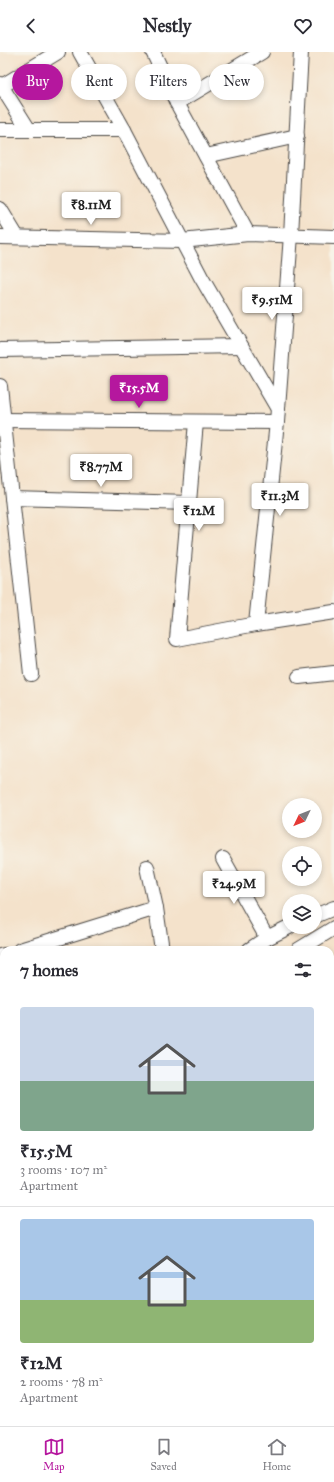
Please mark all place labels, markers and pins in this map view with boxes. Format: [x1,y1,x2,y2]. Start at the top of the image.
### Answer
pin: ₹8.11M [58,192,124,226]
pin: ₹9.51M [239,287,305,321]
pin: ₹15.5M [106,375,172,409]
pin: ₹8.77M [68,454,134,488]
pin: ₹11.3M [247,483,313,517]
pin: ₹12M [175,498,223,532]
pin: ₹24.9M [201,871,267,905]

